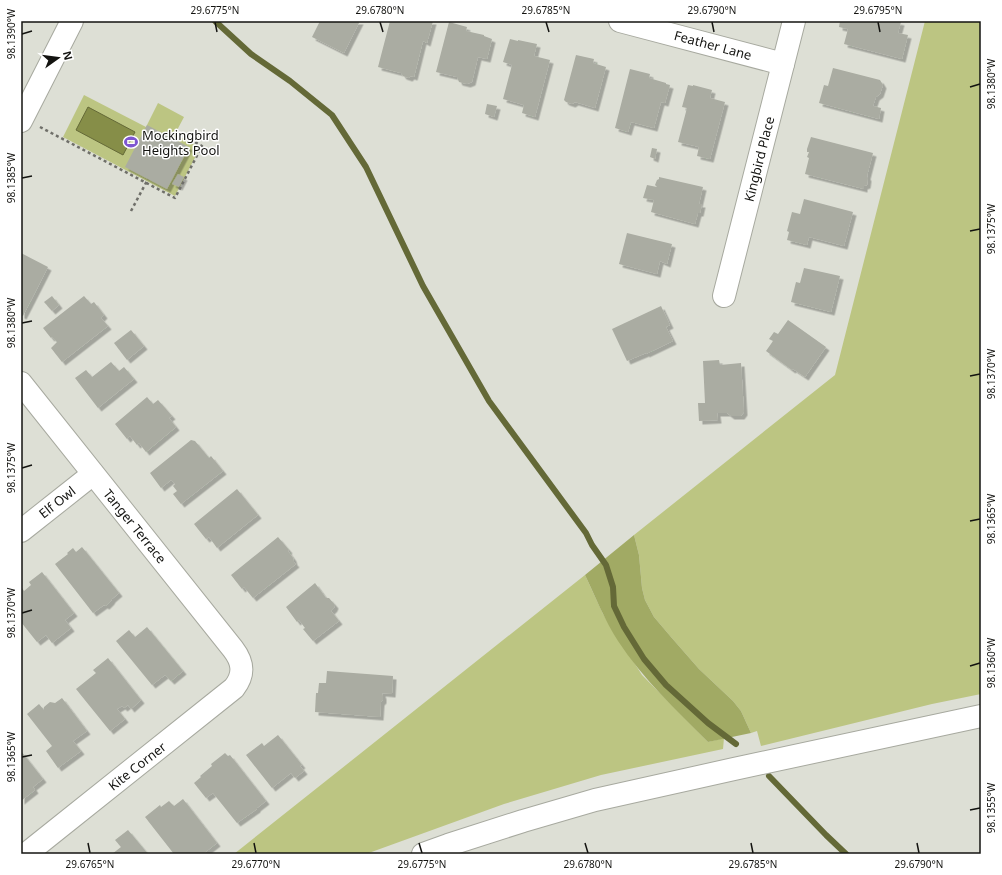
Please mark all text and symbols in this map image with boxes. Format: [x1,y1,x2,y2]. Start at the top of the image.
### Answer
text: 29.6775°N [191,3,239,17]
text: 29.6780°N [356,3,404,17]
text: 29.6785°N [522,3,570,17]
text: 29.6790°N [688,3,736,17]
text: 29.6795°N [854,3,902,17]
text: 98.1390°W [4,8,18,59]
street label: Feather Lane [672,26,754,64]
north arrow [38,38,78,78]
text: N [60,49,77,62]
text: 98.1380°W [984,58,998,109]
street label: Kingbird Place [740,114,778,204]
place label: Mockingbird Heights Pool [142,126,220,159]
sports icon: Mockingbird Heights Pool [123,134,139,150]
text: 98.1385°W [4,152,18,203]
text: 98.1375°W [984,203,998,254]
text: 98.1380°W [4,297,18,348]
text: 98.1370°W [984,348,998,399]
text: 98.1375°W [4,442,18,493]
street label: Elf Owl [35,482,79,522]
street label: Tanger Terrace [99,485,171,567]
text: 98.1365°W [984,493,998,544]
text: 98.1370°W [4,587,18,638]
text: 98.1360°W [984,637,998,688]
text: 98.1365°W [4,731,18,782]
street label: Kite Corner [104,737,170,794]
text: 98.1355°W [984,782,998,833]
text: 29.6765°N [66,857,114,871]
text: 29.6770°N [232,857,280,871]
text: 29.6775°N [398,857,446,871]
text: 29.6780°N [564,857,612,871]
text: 29.6785°N [729,857,777,871]
text: 29.6790°N [895,857,943,871]

